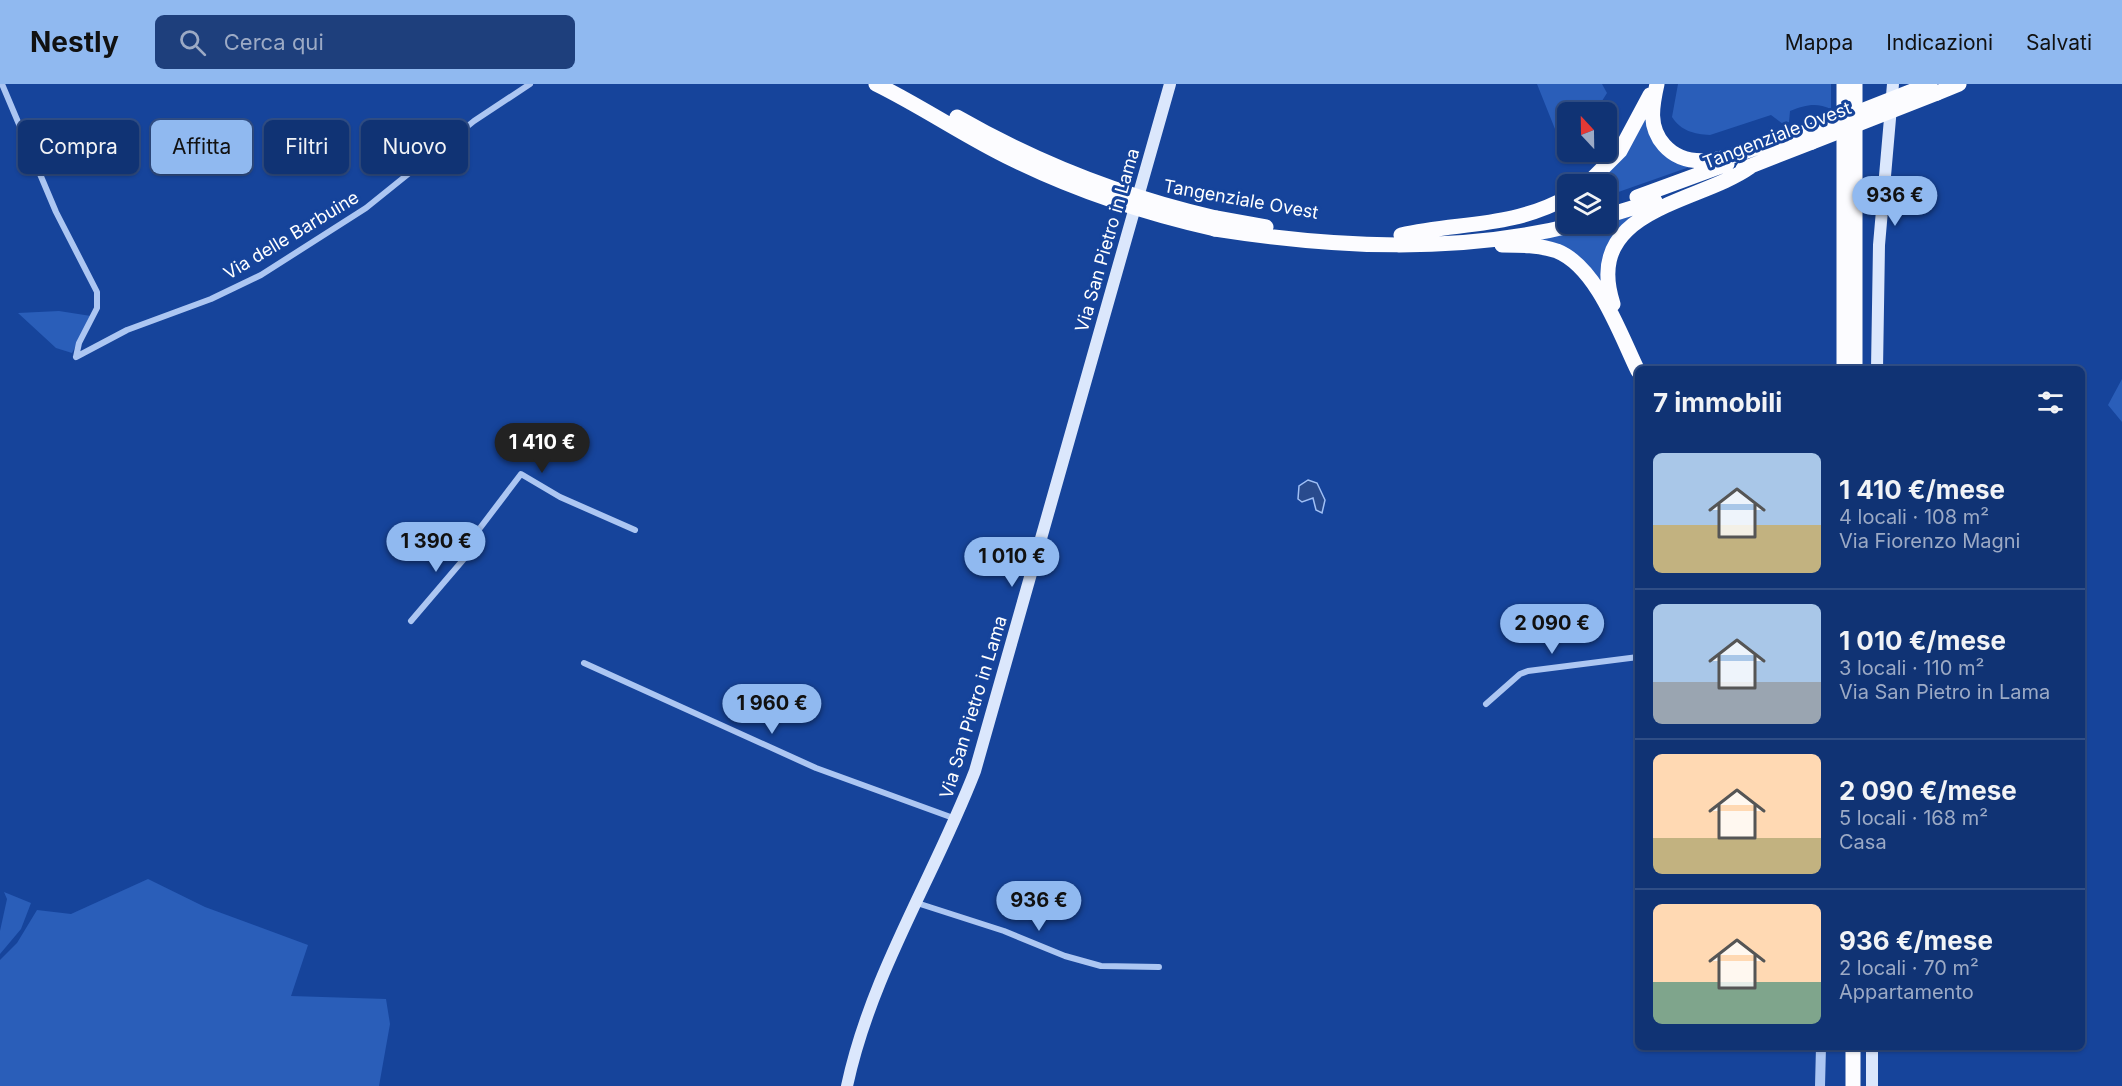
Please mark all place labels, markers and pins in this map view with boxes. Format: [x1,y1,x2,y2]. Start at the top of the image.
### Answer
pin: 936 € [1853,176,1937,227]
pin: 1 410 € [487,423,597,474]
pin: 1 390 € [381,522,491,573]
pin: 1 010 € [957,537,1067,588]
pin: 2 090 € [1497,604,1607,655]
pin: 1 960 € [717,684,827,735]
pin: 936 € [997,881,1081,932]

